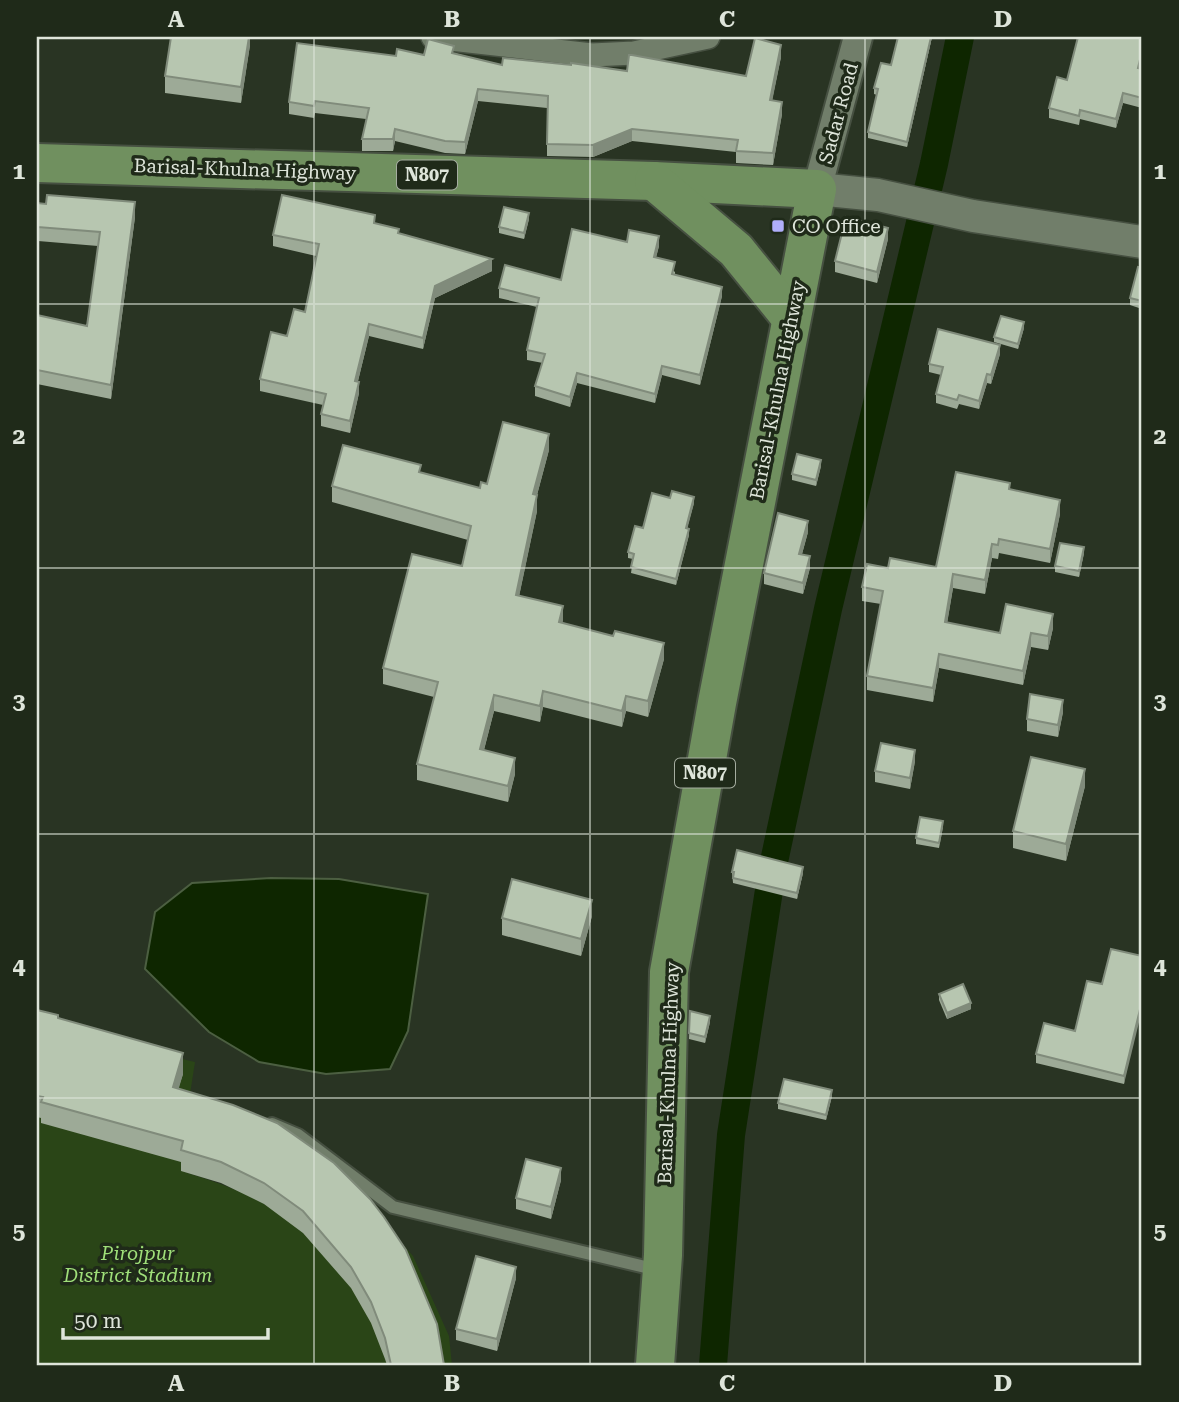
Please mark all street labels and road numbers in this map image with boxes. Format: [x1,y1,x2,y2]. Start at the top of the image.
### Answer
street label: Sadar Road [814,60,863,166]
street label: Barisal-Khulna Highway [133,154,357,185]
road number: N807 [397,160,457,190]
street label: Barisal-Khulna Highway [745,278,810,502]
road number: N807 [675,758,735,788]
street label: Barisal-Khulna Highway [653,961,684,1185]

